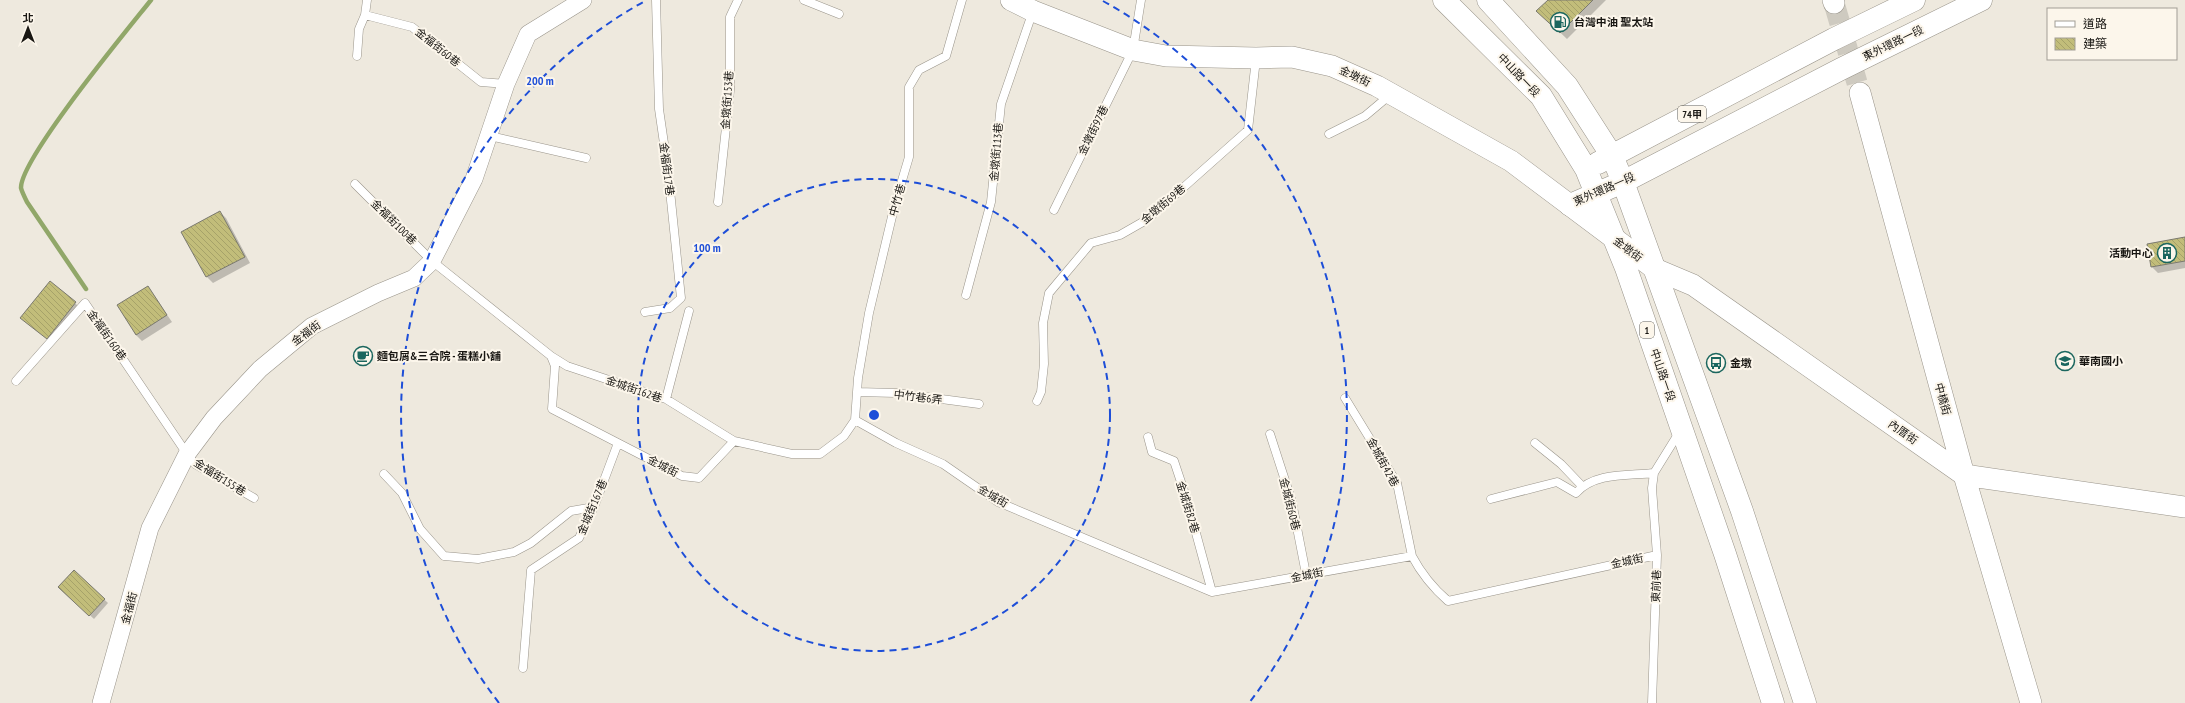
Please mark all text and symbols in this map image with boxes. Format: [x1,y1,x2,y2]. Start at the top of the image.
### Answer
north arrow [8,8,48,48]
legend [2047,8,2177,60]
text: 北 [23,11,34,25]
fuel station icon: 台灣中油 聖太站 [1549,11,1571,33]
place label: 台灣中油 聖太站 [1574,15,1653,29]
text: 道路 [2083,16,2107,31]
street label: 東外環路一段 [1860,22,1926,64]
street label: 金福街60巷 [413,25,463,69]
text: 建築 [2083,36,2107,51]
street label: 中山路一段 [1495,50,1543,100]
street label: 金墩街 [1337,63,1373,89]
street label: 金墩街153巷 [718,70,736,130]
text: 200 m [526,73,554,88]
street label: 金墩街97巷 [1075,103,1111,157]
road number: 74甲 [1678,106,1706,122]
street label: 金墩街113巷 [986,122,1006,182]
street label: 金福街17巷 [657,141,677,197]
street label: 東外環路一段 [1571,169,1637,209]
street label: 金墩街69巷 [1138,181,1188,227]
street label: 中竹巷 [886,182,908,218]
street label: 金福街100巷 [368,196,420,248]
street label: 金墩街 [1611,233,1645,265]
text: 100 m [693,240,721,255]
building icon: 活動中心 [2156,242,2178,264]
place label: 活動中心 [2109,246,2153,260]
street label: 金福街160巷 [84,307,130,363]
street label: 金福街 [289,318,323,348]
road number: 1 [1640,322,1654,338]
cafe icon: 麵包屑&三合院 - 蛋糕小舖 [352,345,374,367]
street label: 中山路一段 [1647,347,1679,403]
place label: 麵包屑&三合院 - 蛋糕小舖 [376,349,501,363]
school or university icon: 華南國小 [2054,350,2076,372]
bus stop icon: 金墩 [1705,352,1727,374]
place label: 華南國小 [2079,354,2123,368]
place label: 金墩 [1730,356,1752,370]
street label: 金城街162巷 [604,373,664,405]
street label: 中橋街 [1932,381,1954,417]
street label: 中竹巷6弄 [893,387,943,407]
centre of rings [867,408,881,422]
street label: 內厝街 [1885,417,1921,447]
street label: 金城街42巷 [1364,435,1402,489]
street label: 金城街 [645,452,681,480]
street label: 金福街155巷 [191,455,249,499]
street label: 金城街60巷 [1277,476,1303,532]
street label: 金城街167巷 [574,477,610,537]
street label: 金城街82巷 [1173,479,1203,535]
street label: 金城街 [975,482,1011,510]
street label: 金城街 [1609,551,1645,571]
street label: 金城街 [1289,565,1325,585]
street label: 東前巷 [1648,569,1664,603]
street label: 金福街 [118,590,140,626]

